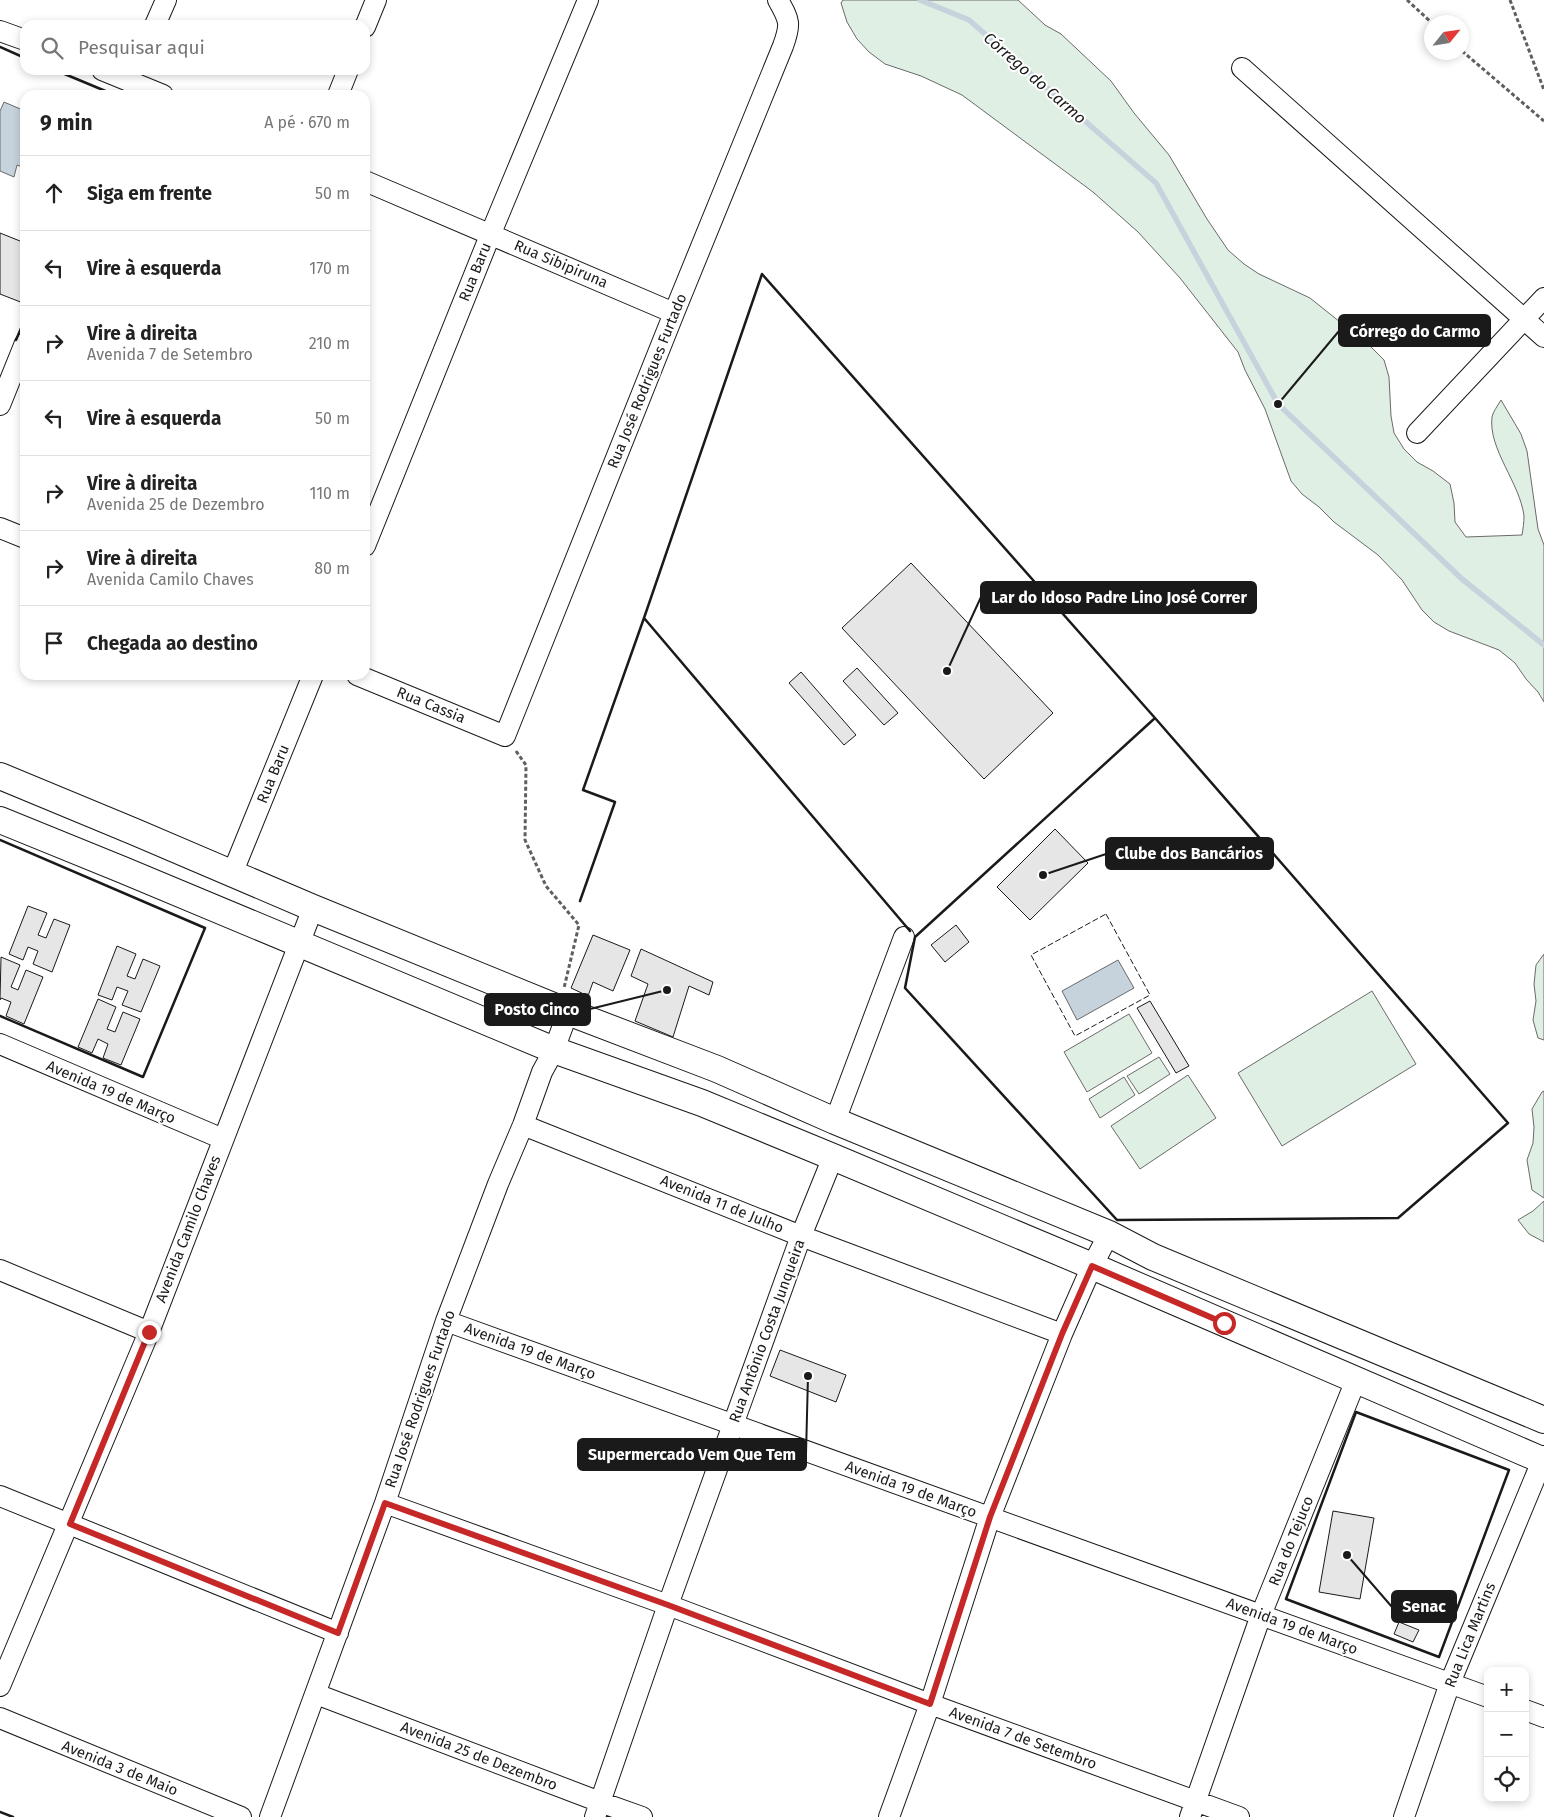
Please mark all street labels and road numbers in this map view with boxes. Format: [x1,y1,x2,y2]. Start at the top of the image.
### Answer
street label: Rua Sibipiruna [511,236,611,292]
street label: Rua Baru [455,240,495,304]
street label: Rua José Rodrigues Furtado [604,291,690,471]
street label: Rua Cassia [394,683,468,727]
street label: Rua Baru [253,742,293,806]
street label: Avenida 19 de Março [44,1057,178,1127]
street label: Avenida Camilo Chaves [152,1153,224,1305]
street label: Avenida 11 de Julho [658,1171,786,1237]
street label: Rua Antônio Costa Junqueira [725,1237,809,1425]
street label: Rua José Rodrigues Furtado [381,1308,459,1490]
street label: Avenida 19 de Março [462,1319,598,1383]
street label: Avenida 19 de Março [843,1457,979,1521]
street label: Rua do Tejuco [1265,1493,1317,1589]
street label: Rua Lica Martins [1441,1580,1499,1690]
street label: Avenida 19 de Março [1224,1594,1360,1658]
street label: Avenida 7 de Setembro [947,1703,1099,1773]
street label: Avenida 25 de Dezembro [398,1718,560,1794]
street label: Avenida 3 de Maio [59,1736,181,1800]

